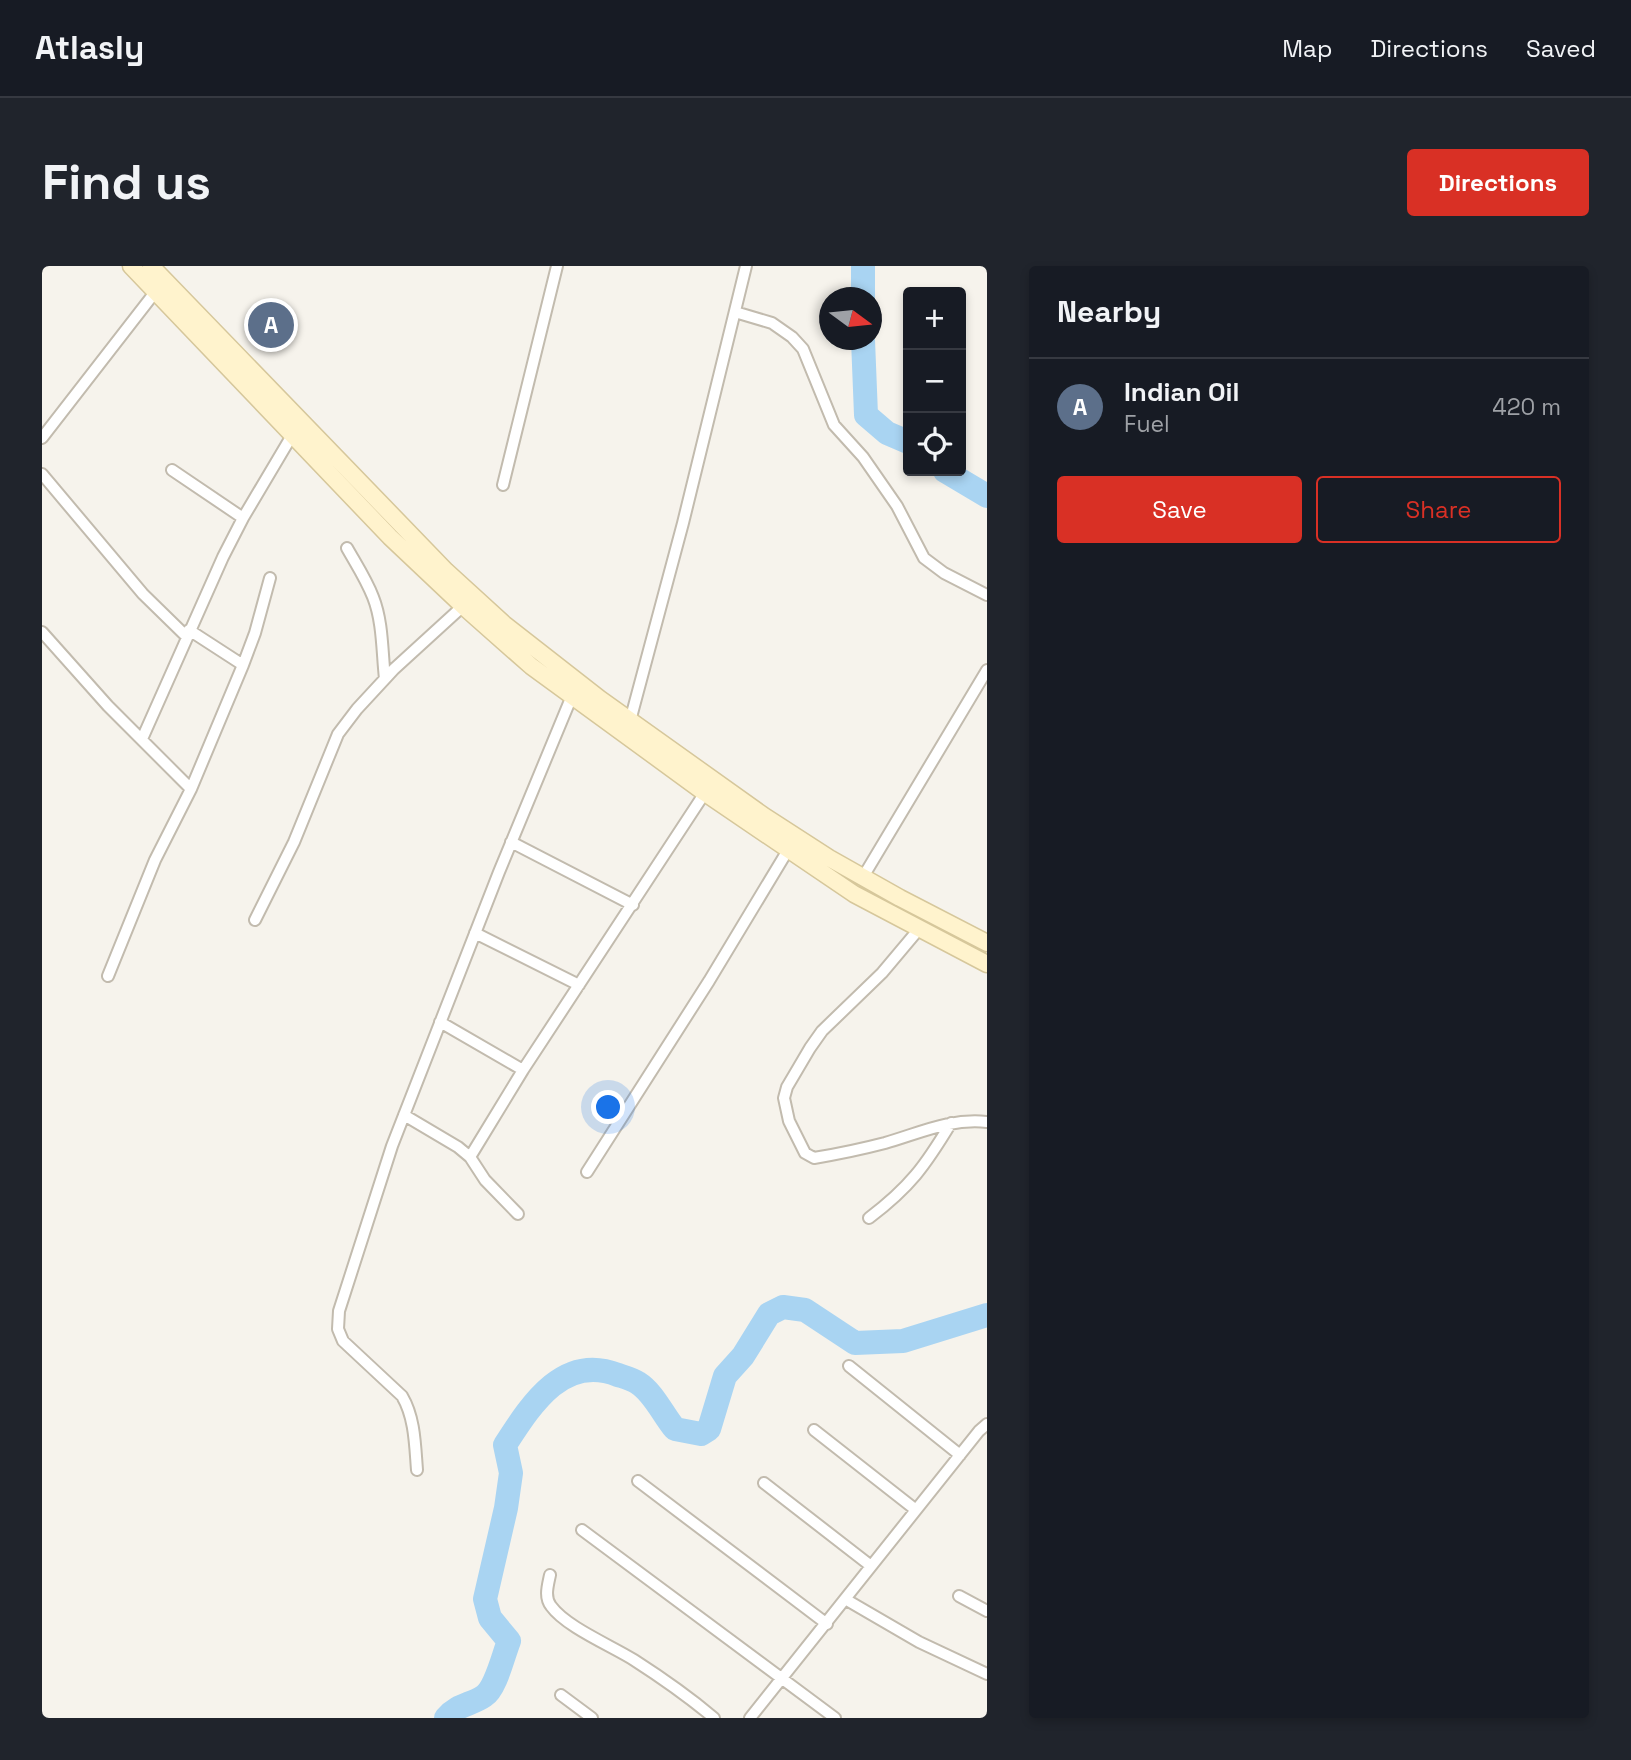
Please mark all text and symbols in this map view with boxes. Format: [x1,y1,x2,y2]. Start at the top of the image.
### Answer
text: Atlasly [35,27,144,69]
text: Map [1282,33,1332,64]
text: Directions [1370,33,1488,64]
text: Saved [1526,33,1596,64]
button: Directions [1407,149,1589,216]
text: Find us [42,151,211,213]
north arrow [819,287,882,350]
map controls [903,287,966,476]
button: + [903,287,966,350]
text: Nearby [1057,292,1161,331]
pin: A [248,299,294,351]
button: − [903,350,966,413]
text: Indian Oil [1124,375,1239,409]
text: A [1073,392,1087,422]
text: 420 m [1492,392,1561,422]
text: Fuel [1124,409,1170,439]
button: locate [903,413,966,476]
button: Save [1057,476,1302,543]
button: Share [1316,476,1561,543]
your location [591,1090,625,1124]

